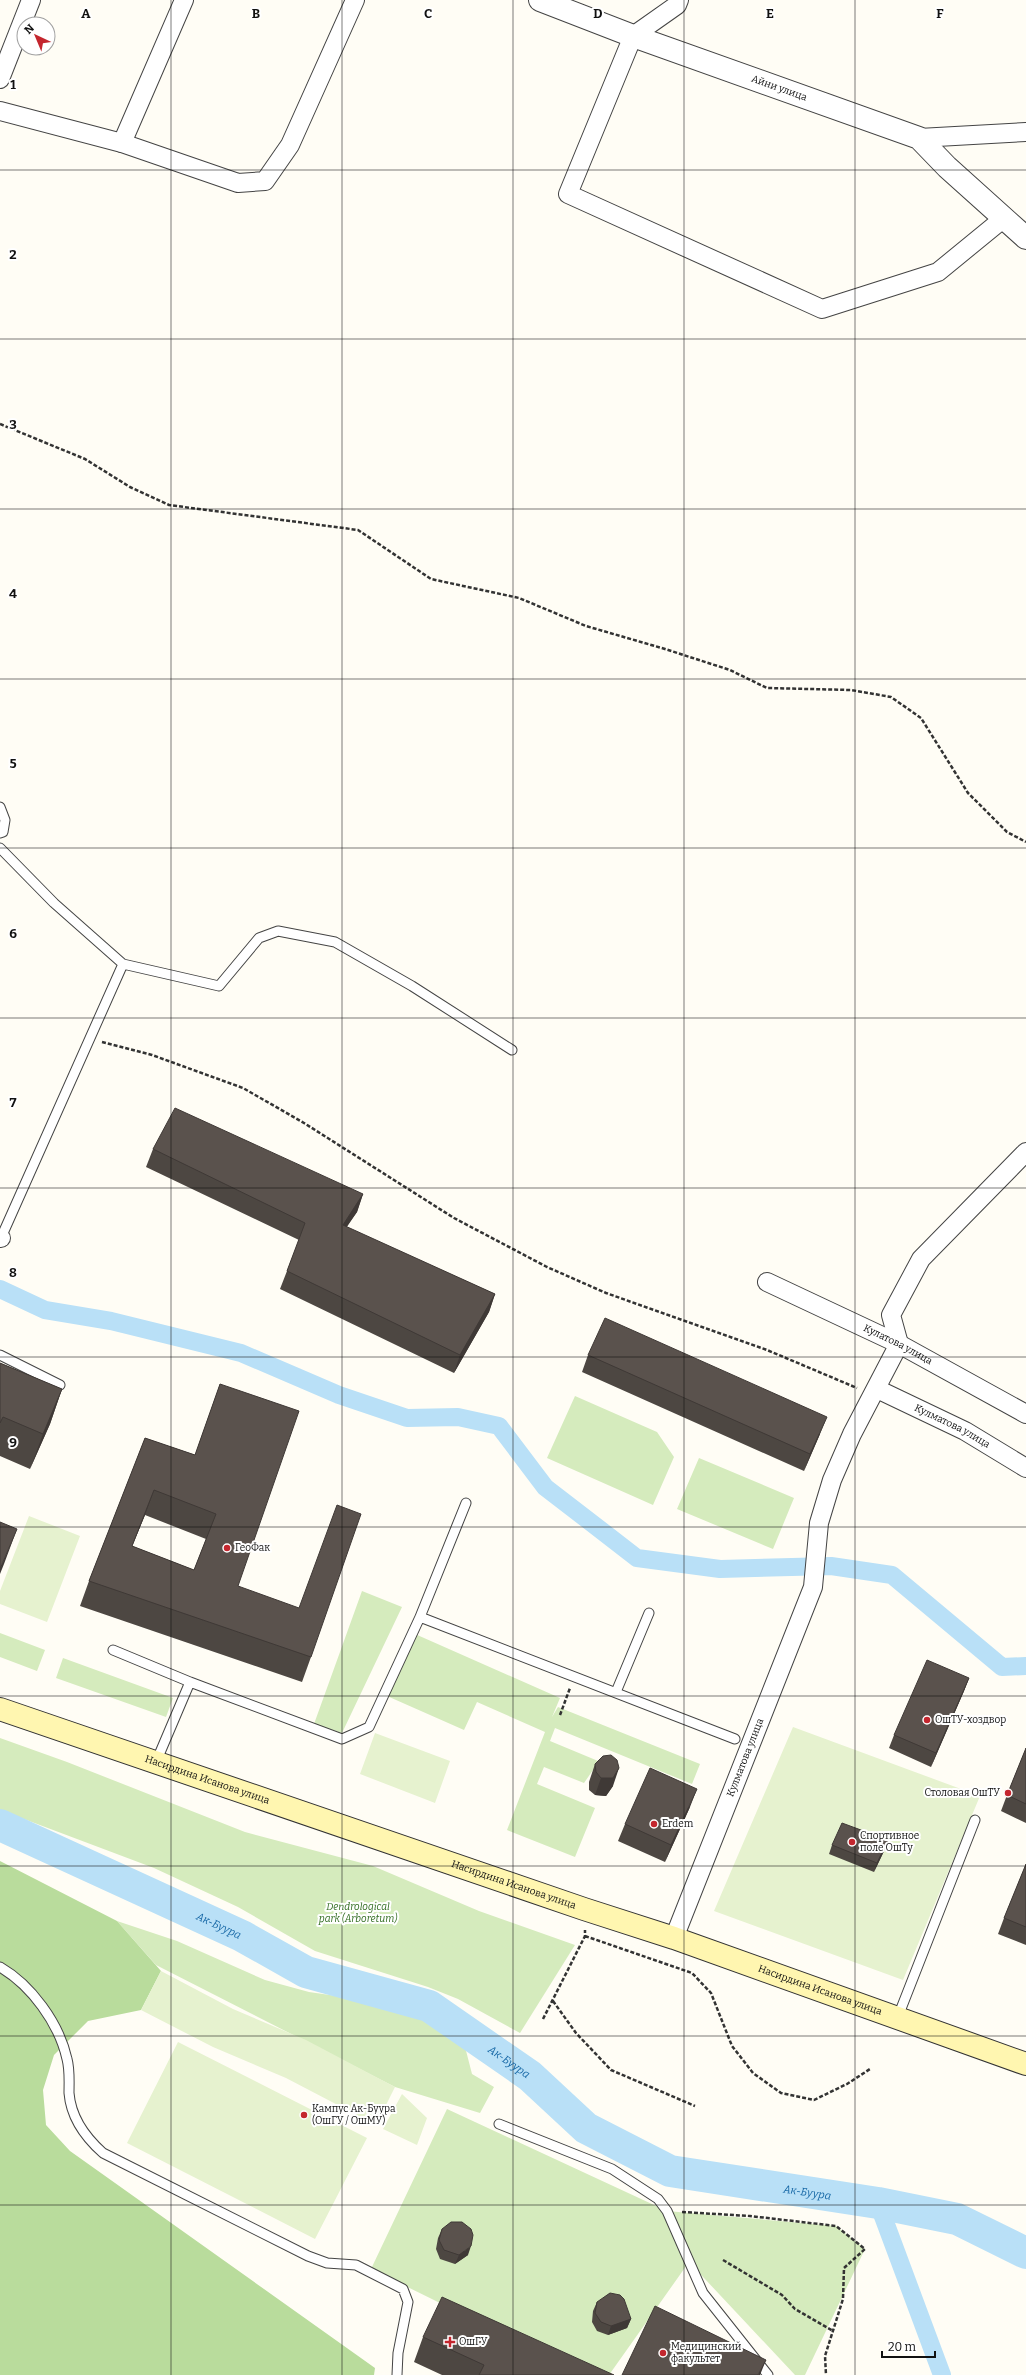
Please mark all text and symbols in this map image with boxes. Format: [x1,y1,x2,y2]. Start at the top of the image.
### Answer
text: A [81,6,91,21]
text: B [252,6,260,21]
text: C [424,6,432,21]
text: D [593,6,603,21]
text: E [766,6,774,21]
text: F [936,6,944,21]
north arrow [16,16,56,56]
text: N [22,21,37,37]
street label: Айни улица [750,73,809,104]
text: 1 [10,77,16,92]
text: 2 [9,247,17,262]
text: 3 [9,417,17,432]
text: 4 [9,586,17,601]
text: 5 [9,756,17,771]
text: 6 [9,926,17,941]
text: 7 [10,1095,17,1110]
text: 8 [9,1265,17,1280]
street label: Кулатова улица [861,1322,935,1367]
street label: Кулматова улица [913,1402,993,1451]
text: 9 [9,1435,17,1450]
place label: ГеоФак [235,1542,270,1554]
marker: ГеоФак [222,1543,232,1553]
place label: ОшТУ-хоздвор [935,1714,1006,1726]
marker: ОшТУ-хоздвор [922,1715,932,1725]
street label: Кулматова улица [724,1716,767,1799]
street label: Насирдина Исанова улица [143,1753,272,1807]
place label: Столовая ОшТУ [924,1787,1000,1799]
marker: Столовая ОшТУ [1003,1788,1013,1798]
place label: Erdem [662,1818,694,1830]
marker: Erdem [649,1819,659,1829]
place label: Спортивное поле ОшТу [860,1830,919,1854]
marker: Спортивное поле ОшТу [847,1837,857,1847]
street label: Насирдина Исанова улица [450,1858,578,1912]
park label: Dendrological park (Arboretum) [318,1901,397,1925]
water label: Ак-Буура [194,1909,244,1941]
street label: Насирдина Исанова улица [756,1963,884,2018]
water label: Ак-Буура [485,2042,533,2081]
place label: Кампус Ак-Буура (ОшГУ / ОшМУ) [312,2103,396,2127]
marker: Кампус Ак-Буура (ОшГУ / ОшМУ) [299,2110,309,2120]
water label: Ак-Буура [782,2182,832,2202]
scale bar [882,2333,935,2359]
marker: ОшГУ [444,2336,456,2348]
place label: ОшГУ [459,2336,488,2348]
text: 20 m [888,2340,917,2354]
place label: Медицинский факультет [671,2341,742,2365]
marker: Медицинский факультет [658,2348,668,2358]

